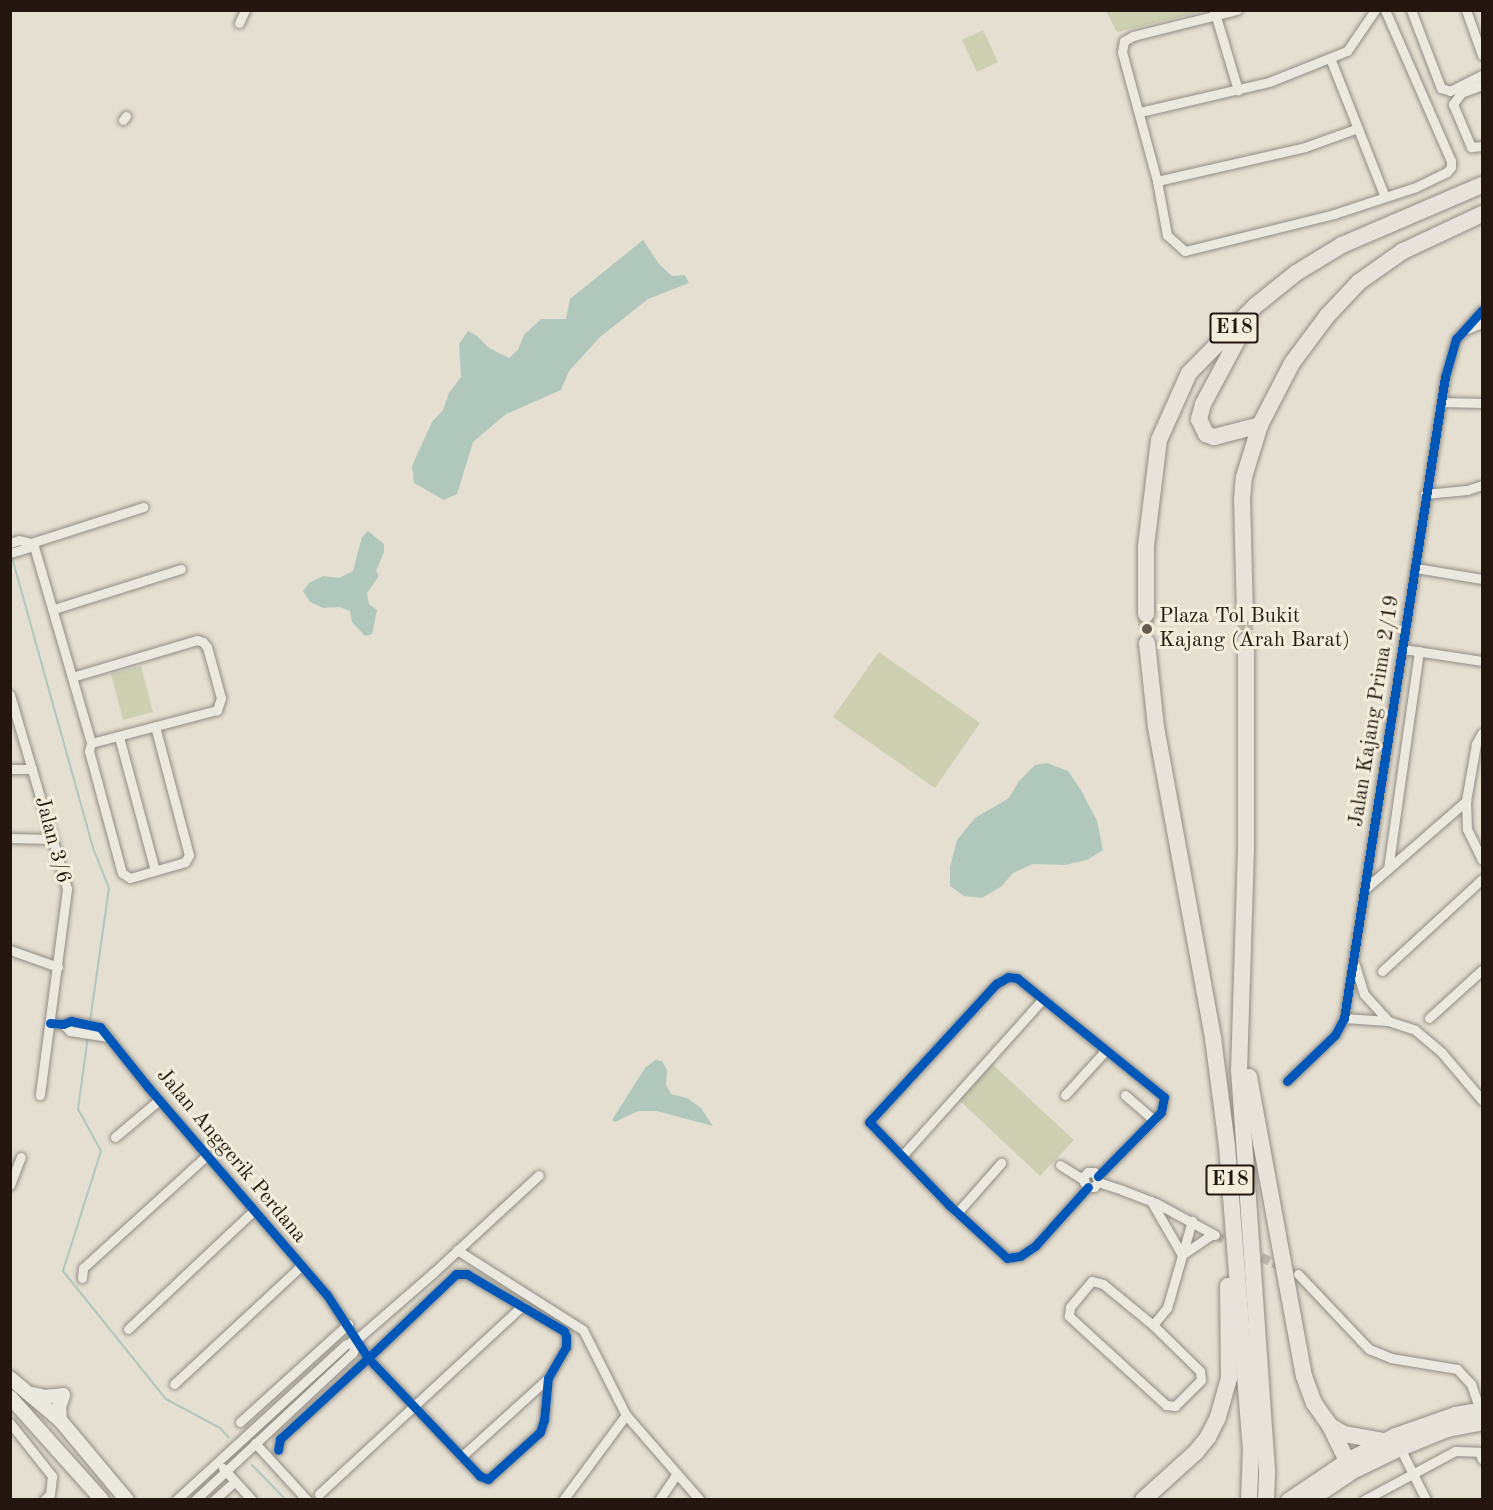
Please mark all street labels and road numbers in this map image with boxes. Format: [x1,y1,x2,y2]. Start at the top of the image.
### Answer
road number: E18 [1208,311,1260,345]
street label: Jalan Kajang Prima 2/19 [1344,593,1406,829]
street label: Jalan 3/6 [28,794,76,886]
street label: Jalan Anggerik Perdana [151,1064,311,1248]
road number: E18 [1204,1163,1256,1197]

